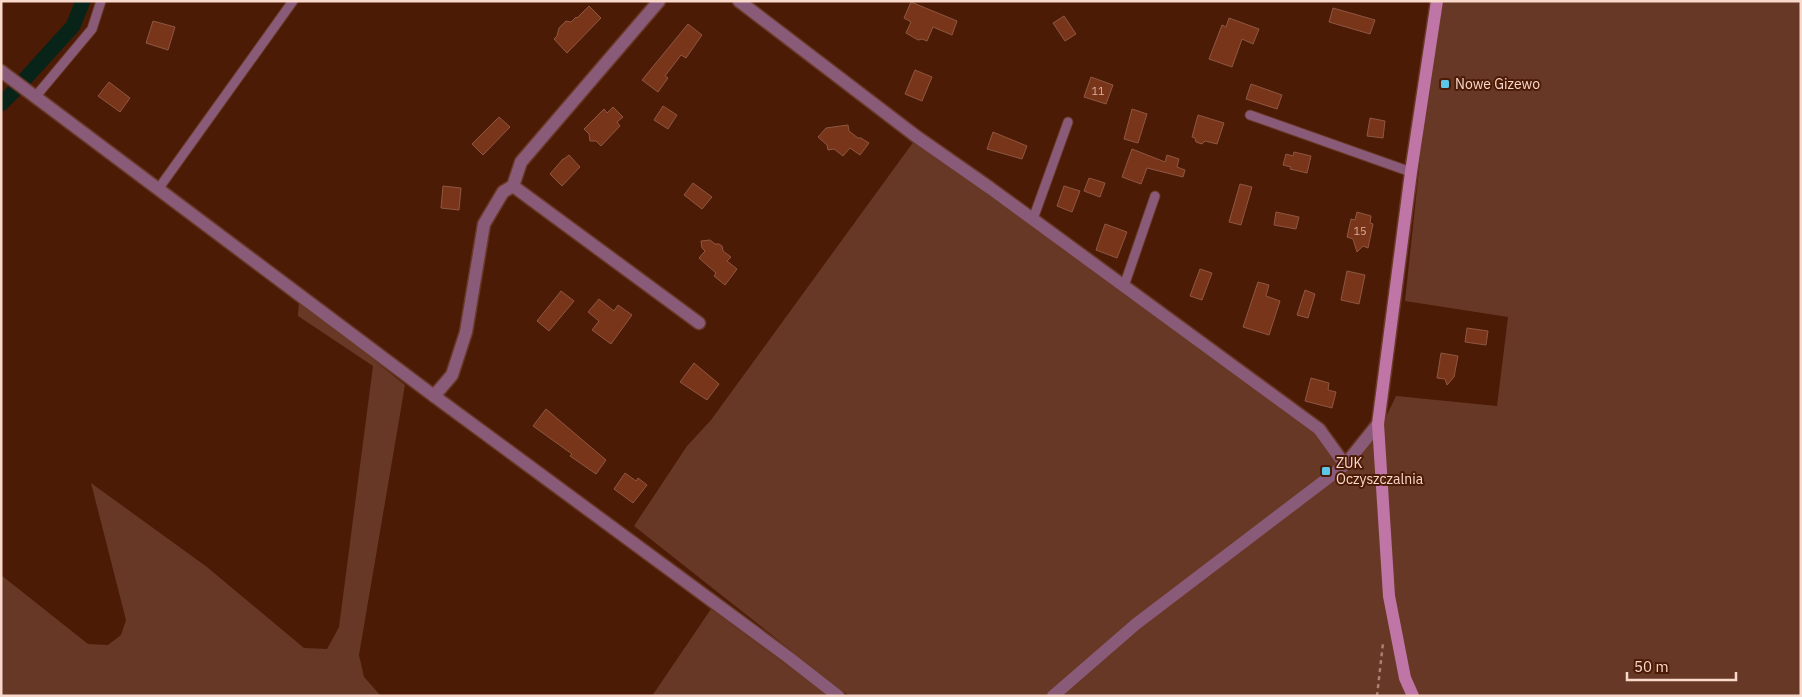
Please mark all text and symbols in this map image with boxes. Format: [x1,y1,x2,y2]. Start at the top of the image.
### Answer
place label: Nowe Gizewo [1455,75,1540,93]
marker: Nowe Gizewo [1439,78,1451,90]
house number: 11 [1091,84,1105,98]
house number: 15 [1353,224,1367,238]
place label: ZUK Oczyszczalnia [1336,454,1424,488]
marker: ZUK Oczyszczalnia [1320,465,1332,477]
scale bar [1627,650,1736,682]
text: 50 m [1634,657,1669,676]

